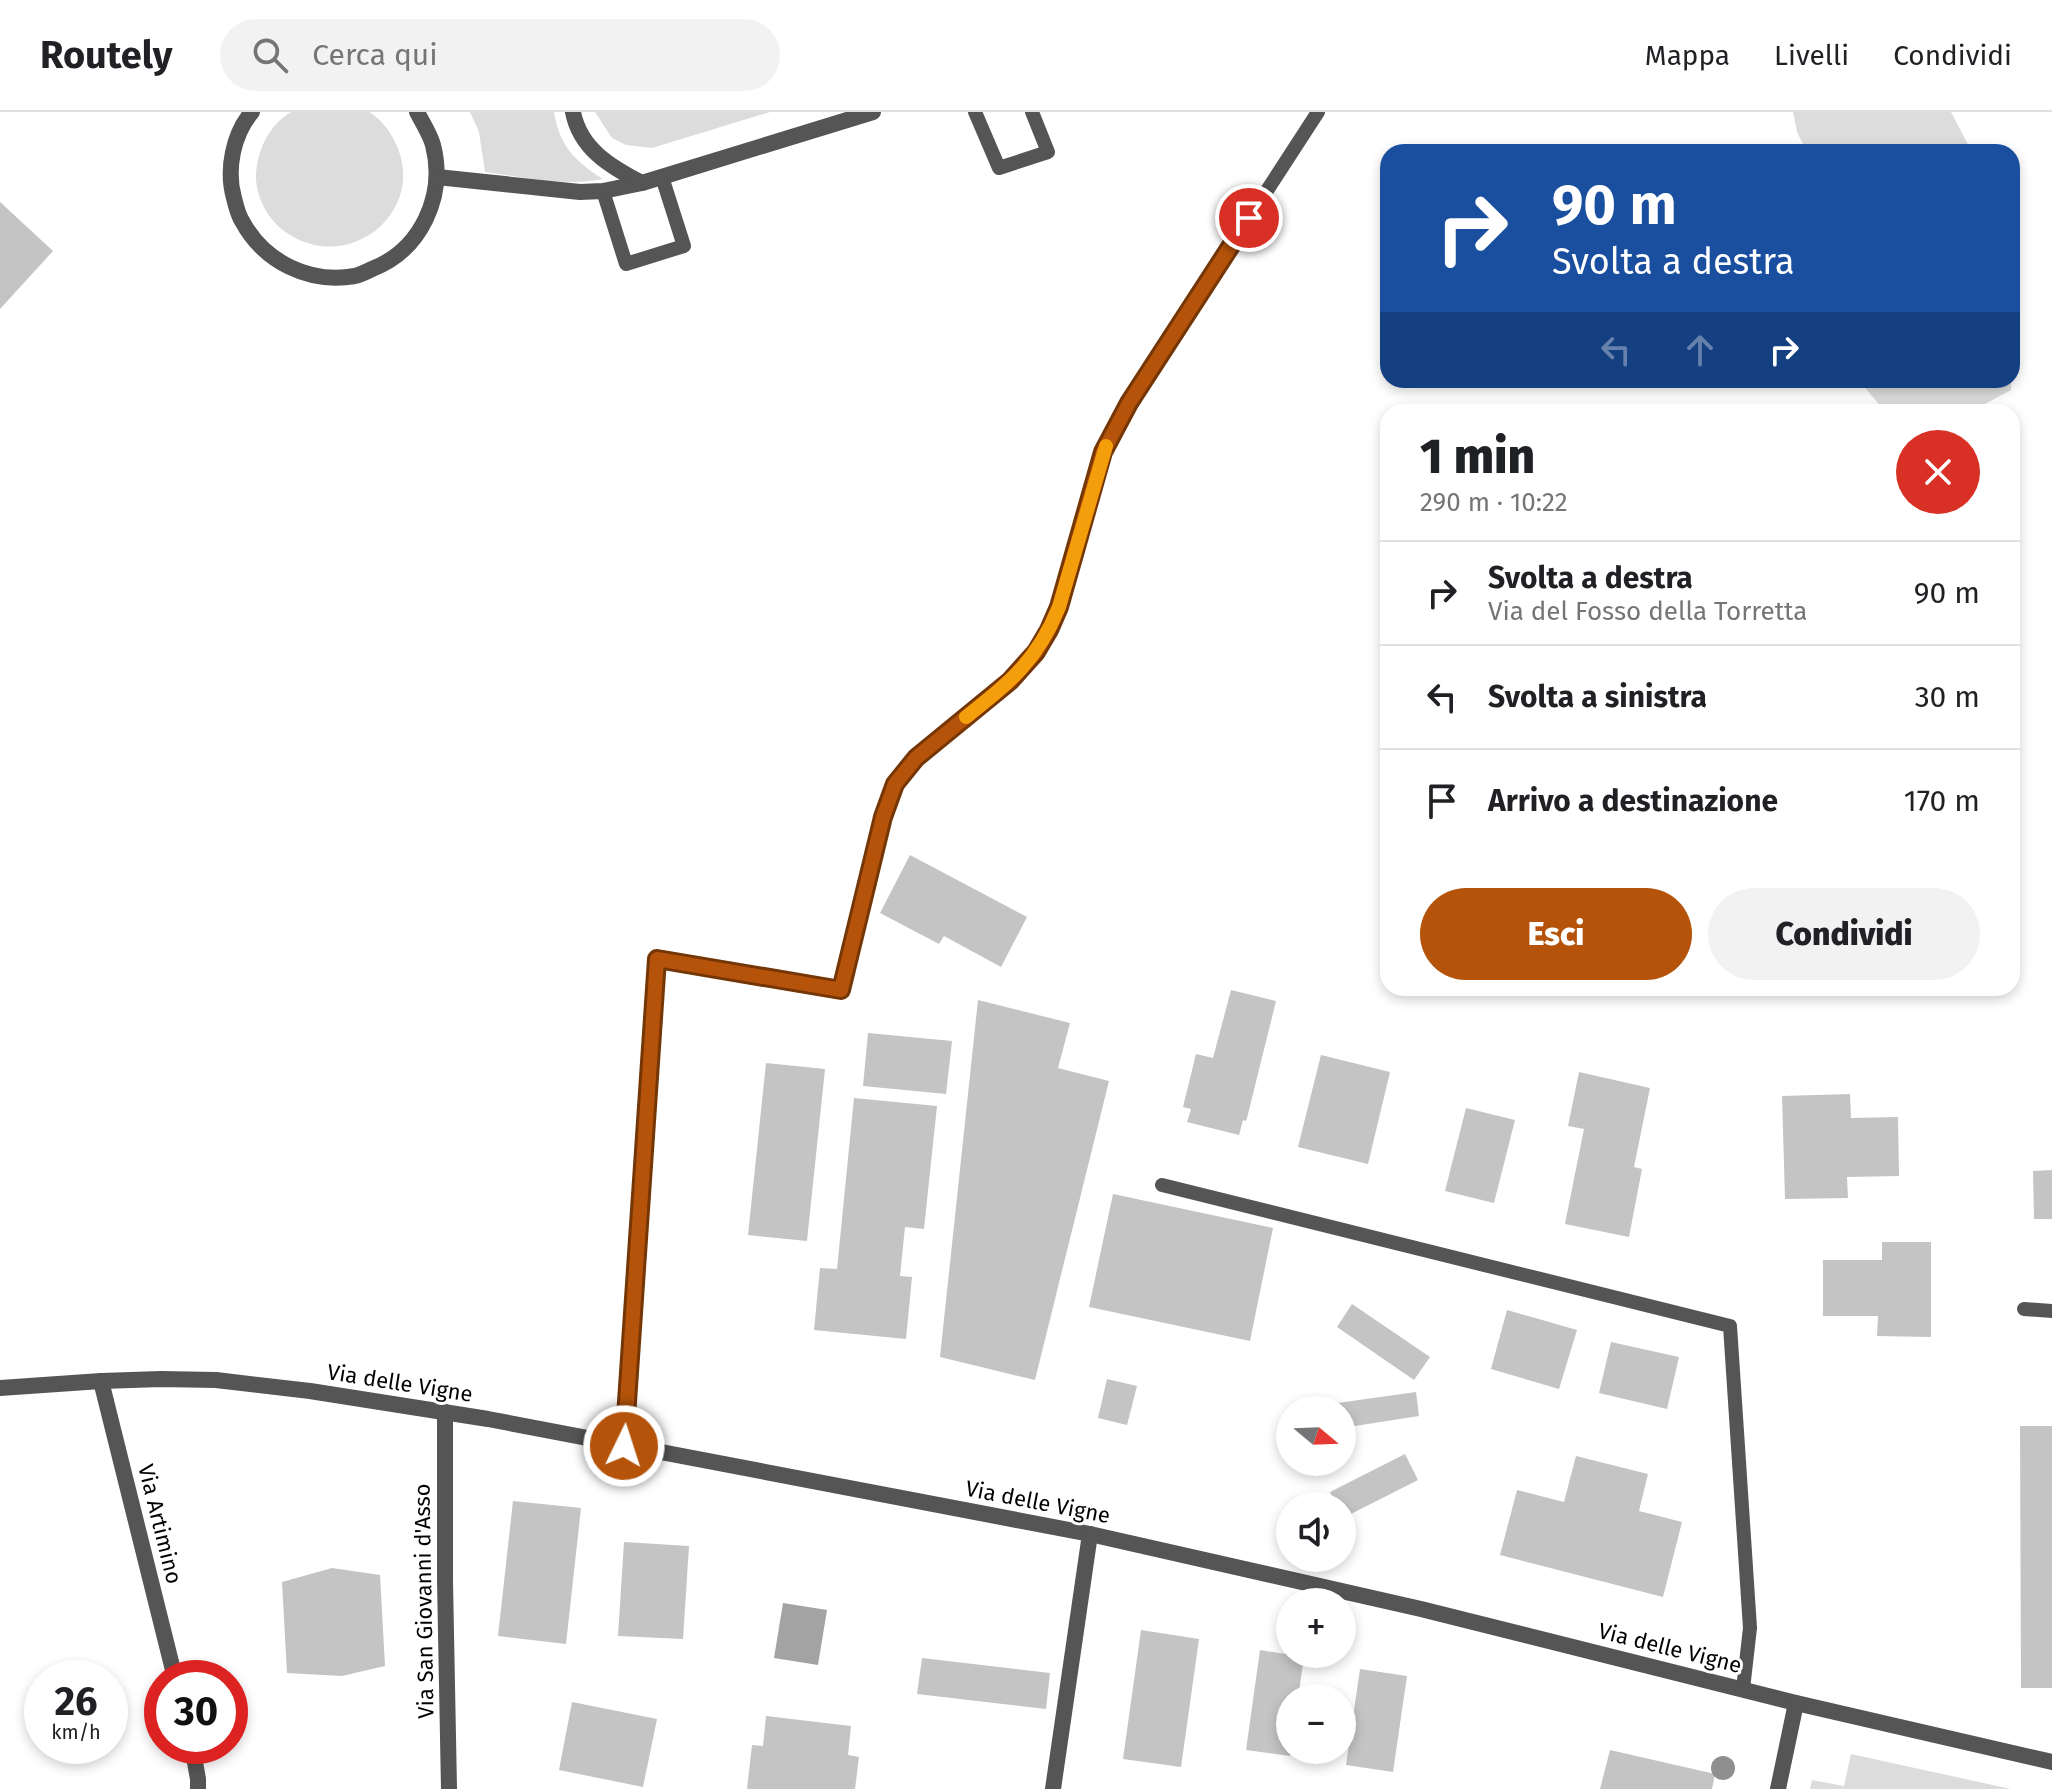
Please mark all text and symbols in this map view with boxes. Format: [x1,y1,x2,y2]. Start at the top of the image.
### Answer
search box [220,19,780,91]
text: Routely [40,32,172,78]
icon: search [248,33,292,77]
text: Cerca qui [312,37,438,73]
text: Mappa [1645,39,1730,72]
text: Livelli [1774,39,1849,72]
text: Condividi [1893,39,2012,72]
text: 90 m [1552,172,1677,239]
icon: right [1420,176,1524,280]
pin [1215,184,1283,252]
icon: arrive [1227,196,1271,240]
text: Svolta a destra [1552,240,1795,284]
icon: left [1594,328,1638,372]
icon: ahead [1678,328,1722,372]
icon: right [1762,328,1806,372]
text: 1 min [1420,428,1535,486]
button: close [1896,430,1980,514]
text: 290 m · 10:22 [1420,487,1568,518]
text: Svolta a destra [1488,560,1693,596]
icon: right [1420,571,1464,615]
text: 90 m [1914,575,1980,611]
text: Via del Fosso della Torretta [1488,596,1807,627]
icon: left [1420,675,1464,719]
text: Svolta a sinistra [1488,679,1707,715]
text: 30 m [1915,679,1980,715]
icon: arrive [1420,779,1464,823]
text: Arrivo a destinazione [1488,783,1778,819]
text: 170 m [1904,783,1980,819]
button: Esci [1420,888,1692,980]
button: Condividi [1708,888,1980,980]
street label: Via delle Vigne [325,1358,475,1408]
north arrow [1276,1396,1356,1476]
map controls [1276,1396,1356,1764]
position arrow [582,1404,666,1488]
street label: Via Artimino [132,1461,188,1587]
street label: Via delle Vigne [963,1475,1113,1529]
street label: Via San Giovanni d'Asso [408,1483,440,1719]
button: sound [1276,1492,1356,1572]
button: + [1276,1588,1356,1668]
street label: Via delle Vigne [1596,1617,1744,1679]
speed limit sign: 30 [144,1660,248,1764]
text: 26 [54,1678,98,1726]
button: − [1276,1684,1356,1764]
text: km/h [51,1720,101,1744]

